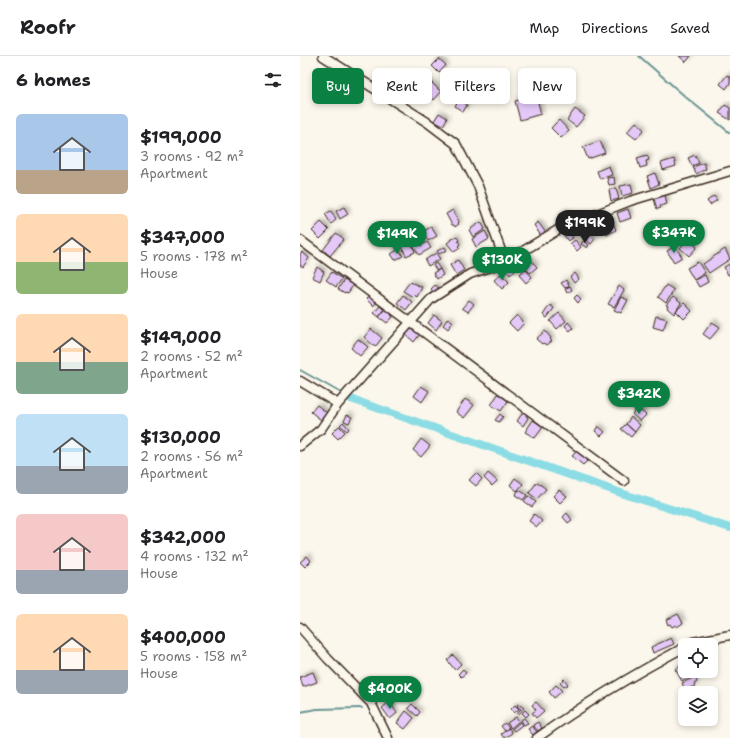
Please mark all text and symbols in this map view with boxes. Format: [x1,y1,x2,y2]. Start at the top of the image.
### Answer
text: Roofr [20,15,76,40]
text: Map [530,19,560,37]
text: Directions [582,19,648,37]
text: Saved [670,19,710,37]
chip: Buy [312,68,364,104]
chip: Rent [372,68,432,104]
chip: Filters [440,68,510,104]
chip: New [518,68,576,104]
text: 6 homes [16,69,91,91]
icon: filters [262,69,284,91]
text: $199,000 [140,126,222,148]
icon: home [48,130,96,178]
text: 3 rooms · 92 m² [140,148,244,165]
text: Apartment [140,165,208,182]
pin: $199K [557,210,613,244]
text: $199K [564,214,606,231]
pin: $347K [646,220,702,254]
pin: $149K [369,221,425,255]
text: $347K [652,224,696,241]
text: $149K [377,225,417,242]
text: $347,000 [140,226,225,248]
icon: home [48,230,96,278]
pin: $130K [474,247,530,281]
text: 5 rooms · 178 m² [140,248,248,265]
text: $130K [481,251,523,268]
text: House [140,265,178,282]
text: $149,000 [140,326,221,348]
icon: home [48,330,96,378]
text: 2 rooms · 52 m² [140,348,243,365]
text: Apartment [140,365,208,382]
pin: $342K [611,381,667,415]
text: $342K [617,385,661,402]
text: $130,000 [140,426,221,448]
icon: home [48,430,96,478]
text: 2 rooms · 56 m² [140,448,243,465]
text: Apartment [140,465,208,482]
text: $342,000 [140,526,226,548]
icon: home [48,530,96,578]
text: 4 rooms · 132 m² [140,548,249,565]
text: House [140,565,178,582]
text: $400,000 [140,626,226,648]
icon: home [48,630,96,678]
map controls [678,638,718,726]
button: locate [678,638,718,678]
text: 5 rooms · 158 m² [140,648,247,665]
text: House [140,665,178,682]
pin: $400K [362,676,418,710]
text: $400K [368,680,412,697]
button: layers [678,686,718,726]

